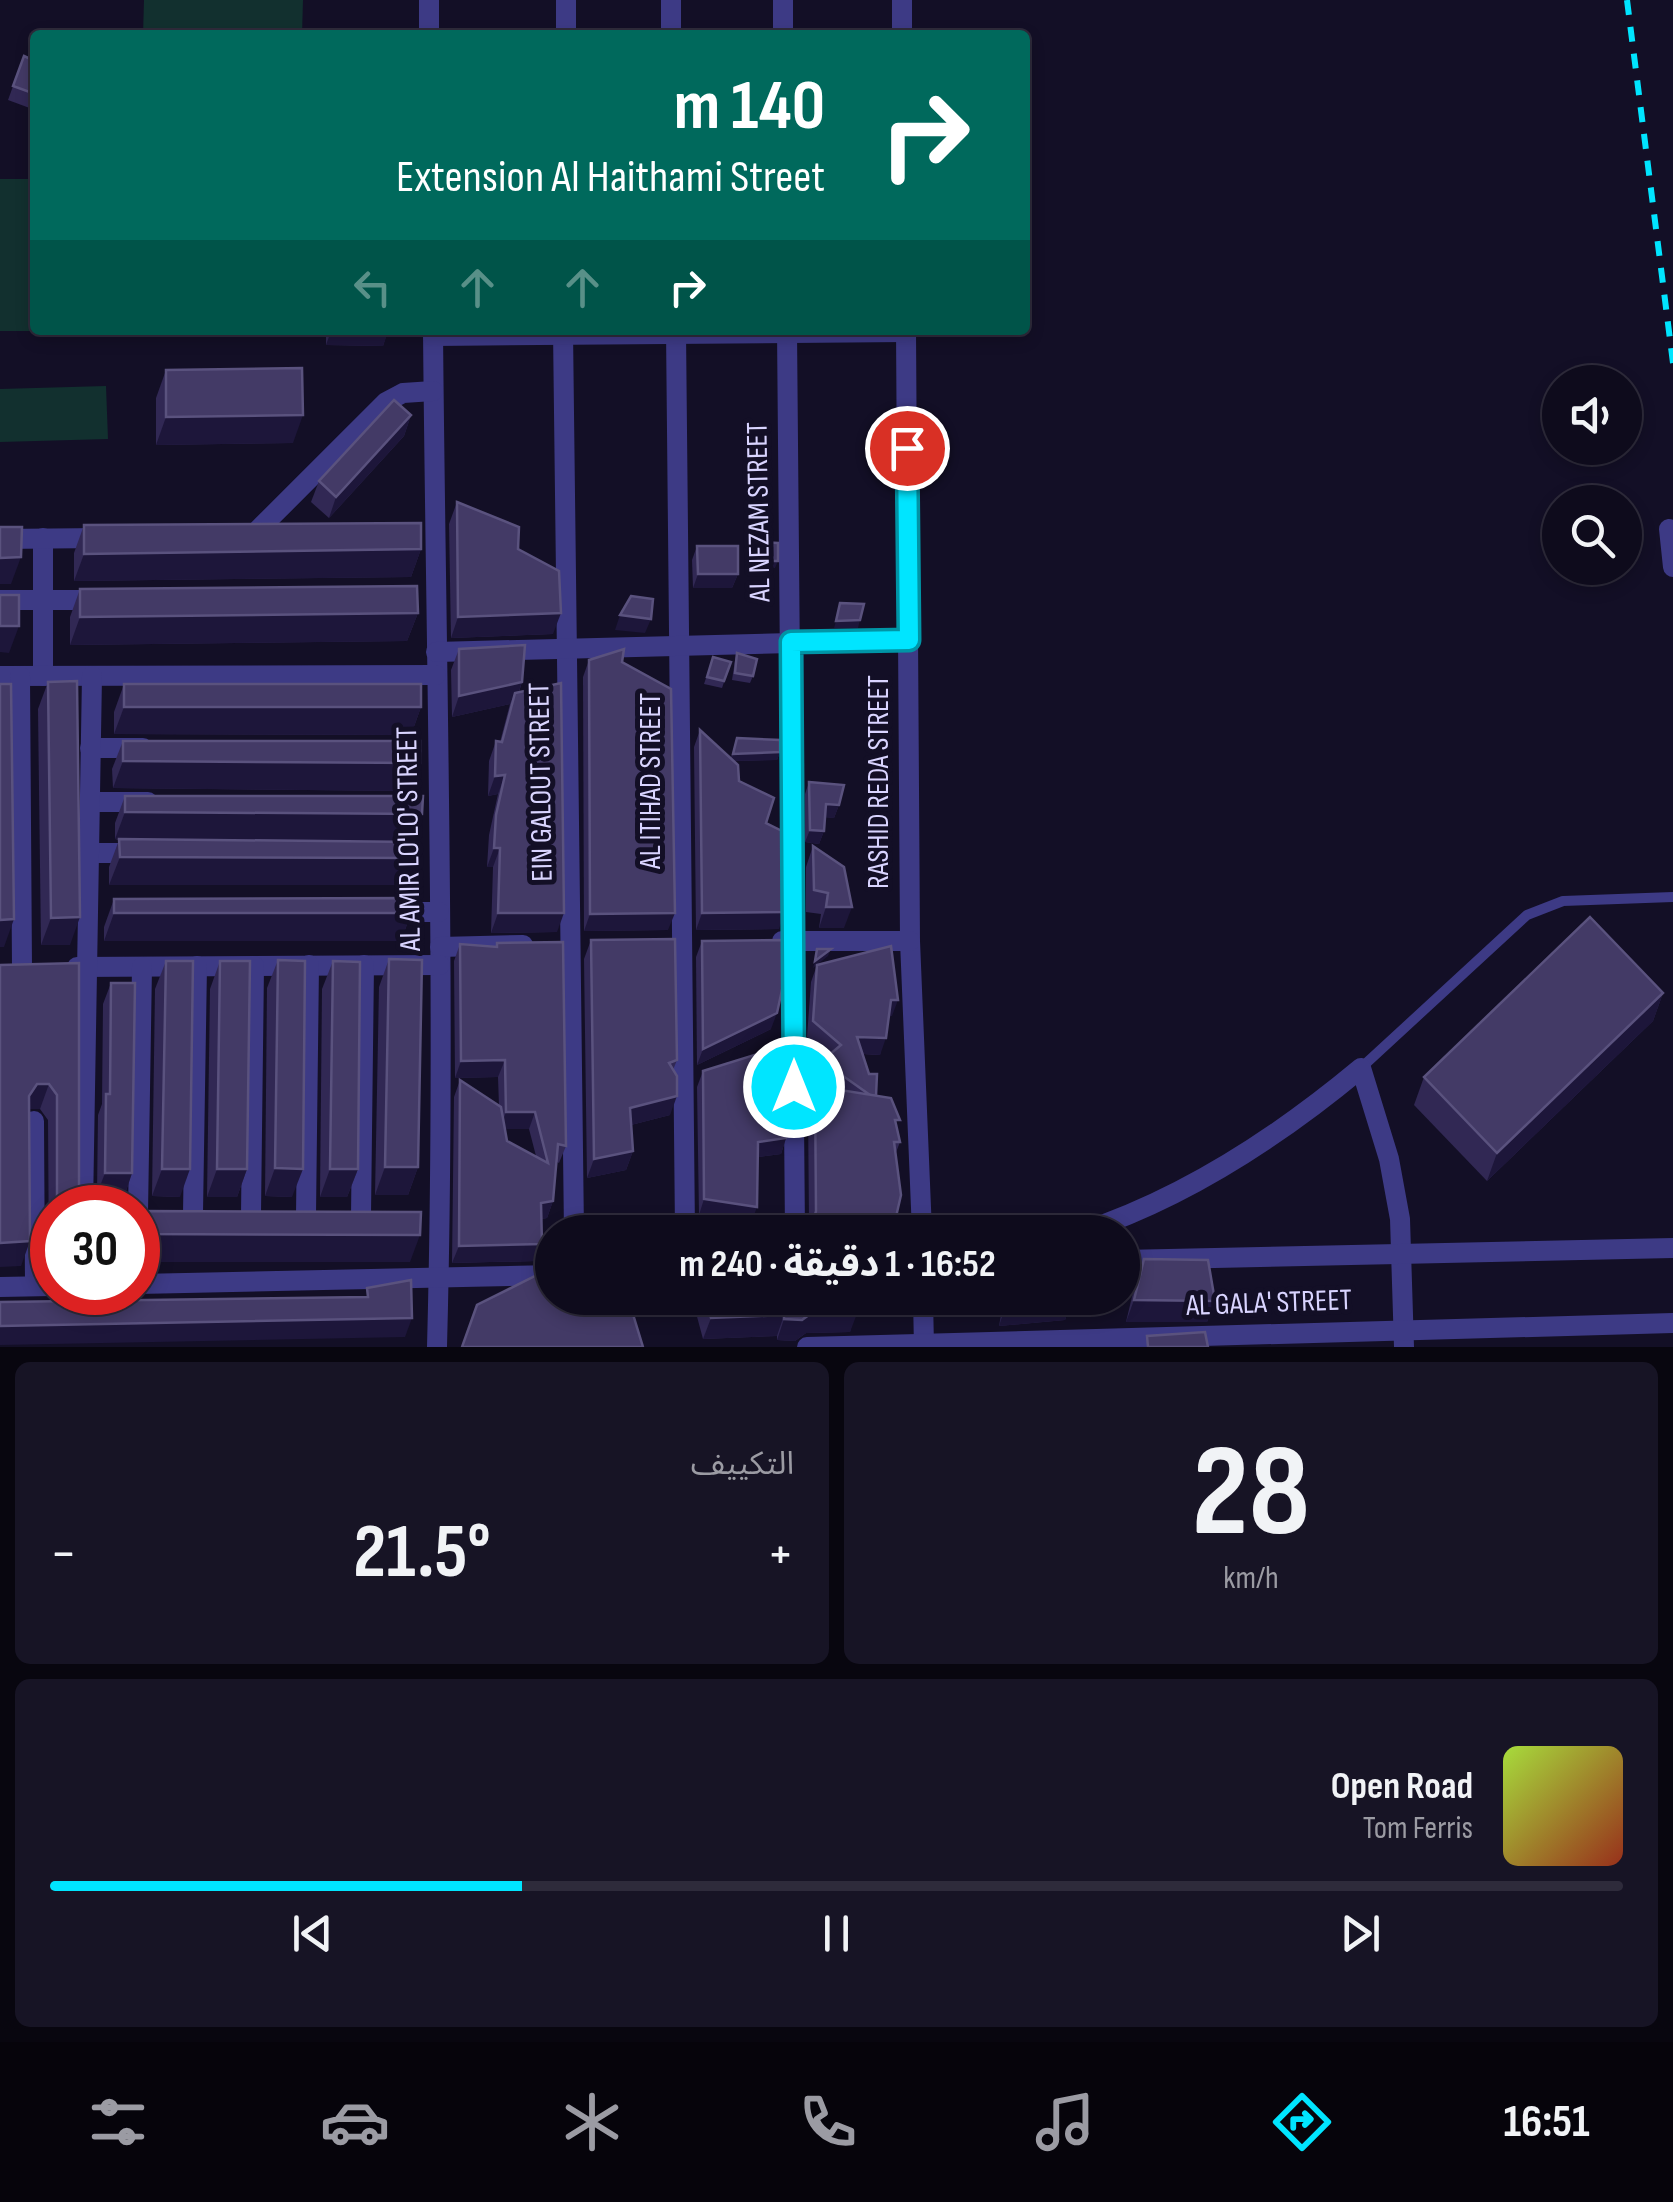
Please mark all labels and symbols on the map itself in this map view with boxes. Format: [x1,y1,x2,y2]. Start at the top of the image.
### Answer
pin [865,406,950,491]
street label: AL NEZAM STREET [739,422,779,603]
street label: RASHID REDA STREET [861,675,897,889]
street label: EIN GALOUT STREET [521,682,561,882]
street label: AL ITIHAD STREET [633,693,669,870]
street label: AL AMIR LO'LO' STREET [389,726,429,953]
position arrow [742,1035,846,1139]
speed limit sign: 30 [30,1185,160,1315]
street label: AL GALA' STREET [1184,1282,1353,1324]

